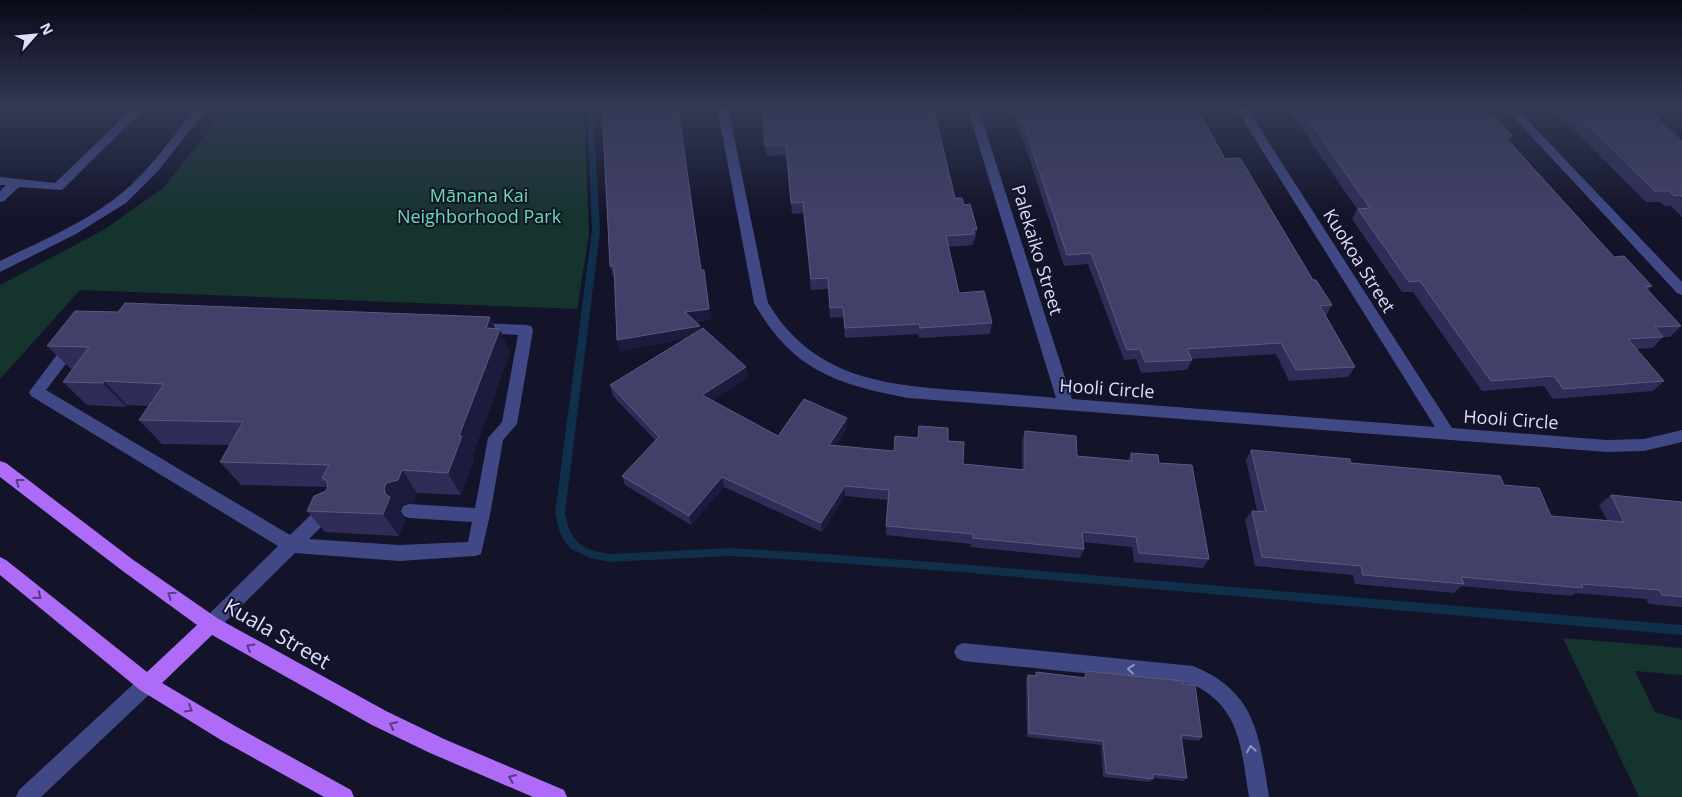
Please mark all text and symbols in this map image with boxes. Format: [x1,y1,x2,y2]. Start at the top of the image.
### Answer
north arrow [10,10,60,60]
text: N [36,19,58,38]
street label: Palekaiko Street [1007,182,1069,318]
park label: Mānana Kai Neighborhood Park [397,183,562,228]
street label: Kuokoa Street [1318,204,1401,317]
street label: Hooli Circle [1059,373,1155,403]
street label: Hooli Circle [1463,404,1559,434]
one-way arrow [15,479,25,488]
one-way arrow [32,590,41,598]
street label: Kuala Street [219,591,336,675]
one-way arrow [167,592,177,601]
one-way arrow [247,644,256,654]
one-way arrow [1127,664,1135,675]
one-way arrow [183,703,192,713]
one-way arrow [389,720,398,731]
one-way arrow [1246,745,1256,753]
one-way arrow [508,773,517,784]

